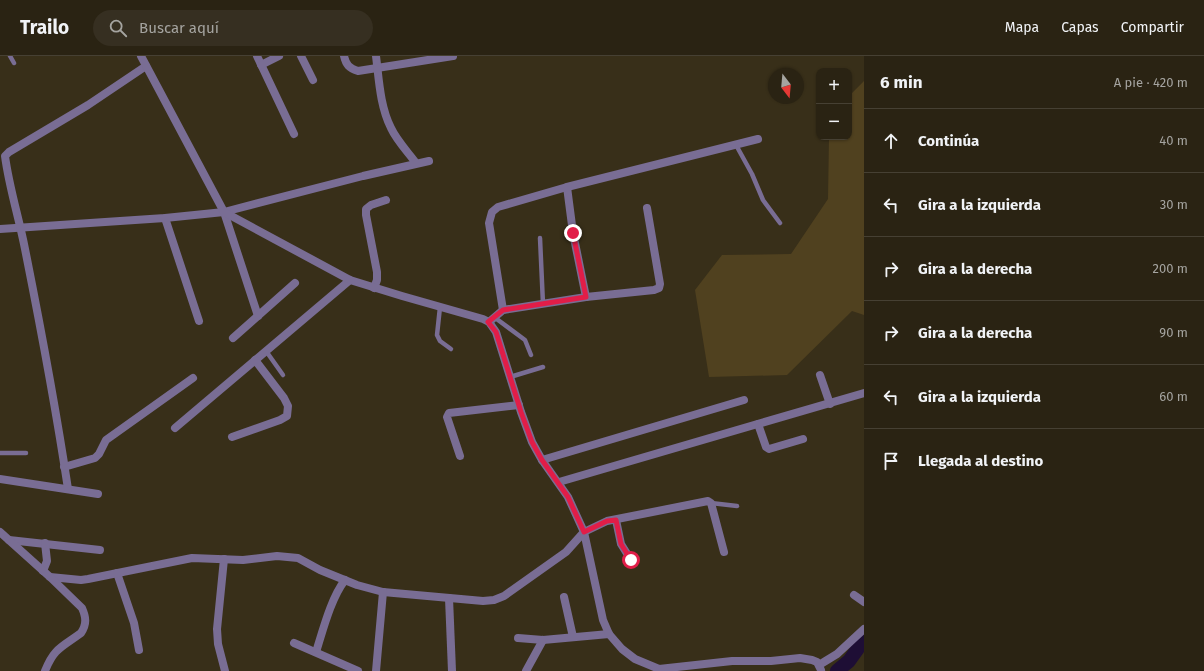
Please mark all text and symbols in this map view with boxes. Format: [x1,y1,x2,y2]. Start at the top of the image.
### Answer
search box [93,10,373,46]
text: Trailo [20,16,69,39]
icon: search [107,17,129,39]
text: Buscar aquí [139,19,219,37]
text: Mapa [1005,19,1039,36]
text: Capas [1061,19,1099,36]
text: Compartir [1121,19,1184,36]
north arrow [768,68,804,104]
map controls [816,68,852,140]
button: + [816,68,852,104]
text: 6 min [880,72,923,93]
text: A pie · 420 m [1114,75,1188,90]
button: − [816,104,852,140]
icon: ahead [880,130,902,152]
text: Continúa [918,132,979,150]
text: 40 m [1159,133,1188,148]
icon: left [880,194,902,216]
text: Gira a la izquierda [918,196,1041,214]
text: 30 m [1160,197,1188,212]
route end [564,224,582,242]
icon: right [880,258,902,280]
text: Gira a la derecha [918,260,1032,278]
text: 200 m [1152,261,1188,276]
icon: right [880,322,902,344]
text: Gira a la derecha [918,324,1032,342]
text: 90 m [1159,325,1188,340]
icon: left [880,386,902,408]
text: Gira a la izquierda [918,388,1041,406]
text: 60 m [1159,389,1188,404]
icon: arrive [880,450,902,472]
text: Llegada al destino [918,452,1043,470]
route start [622,551,640,569]

